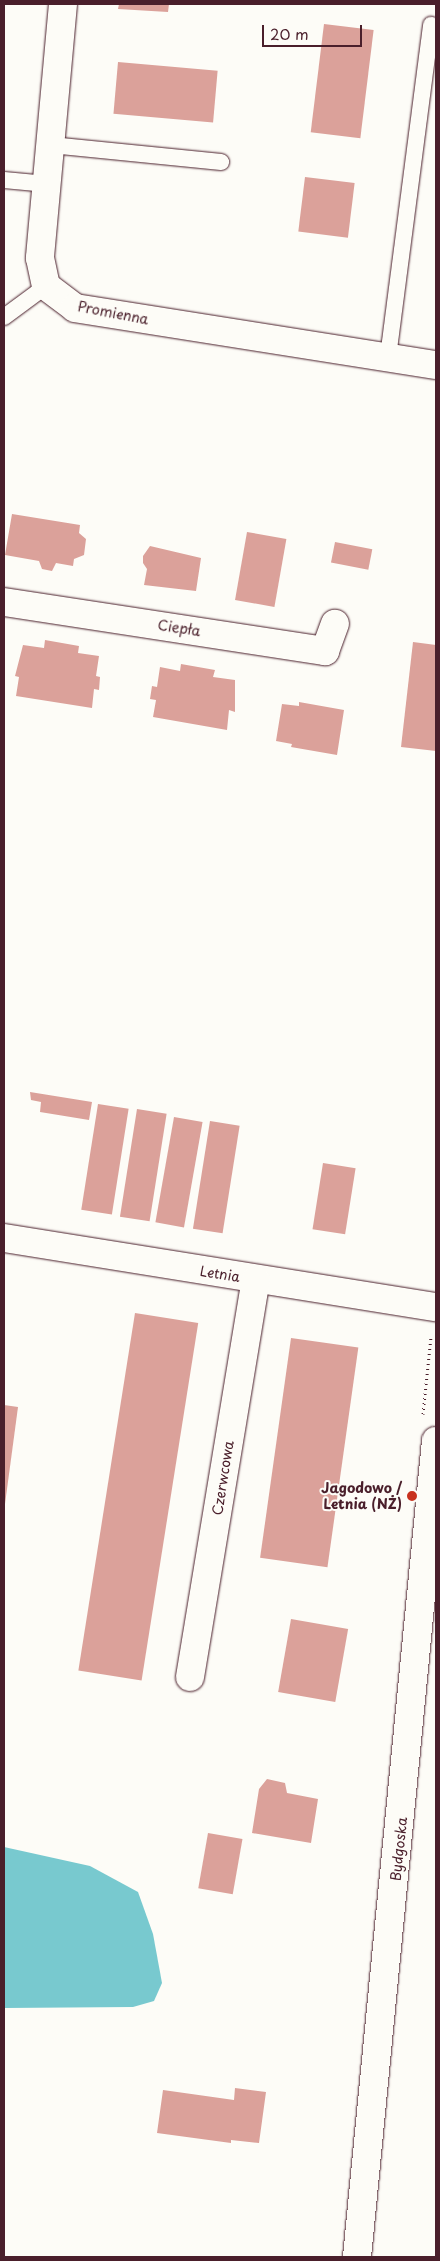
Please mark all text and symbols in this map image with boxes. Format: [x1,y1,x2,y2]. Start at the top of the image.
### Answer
scale bar [265,15,365,47]
text: 20 m [270,22,309,45]
street label: Promienna [76,298,150,328]
street label: Ciepła [156,616,202,640]
street label: Letnia [199,1263,241,1285]
street label: Czerwcowa [209,1439,237,1517]
place label: Jagodowo / Letnia (NŻ) [321,1480,402,1512]
marker: Jagodowo / Letnia (NŻ) [406,1490,418,1502]
street label: Bydgoska [387,1816,411,1882]

